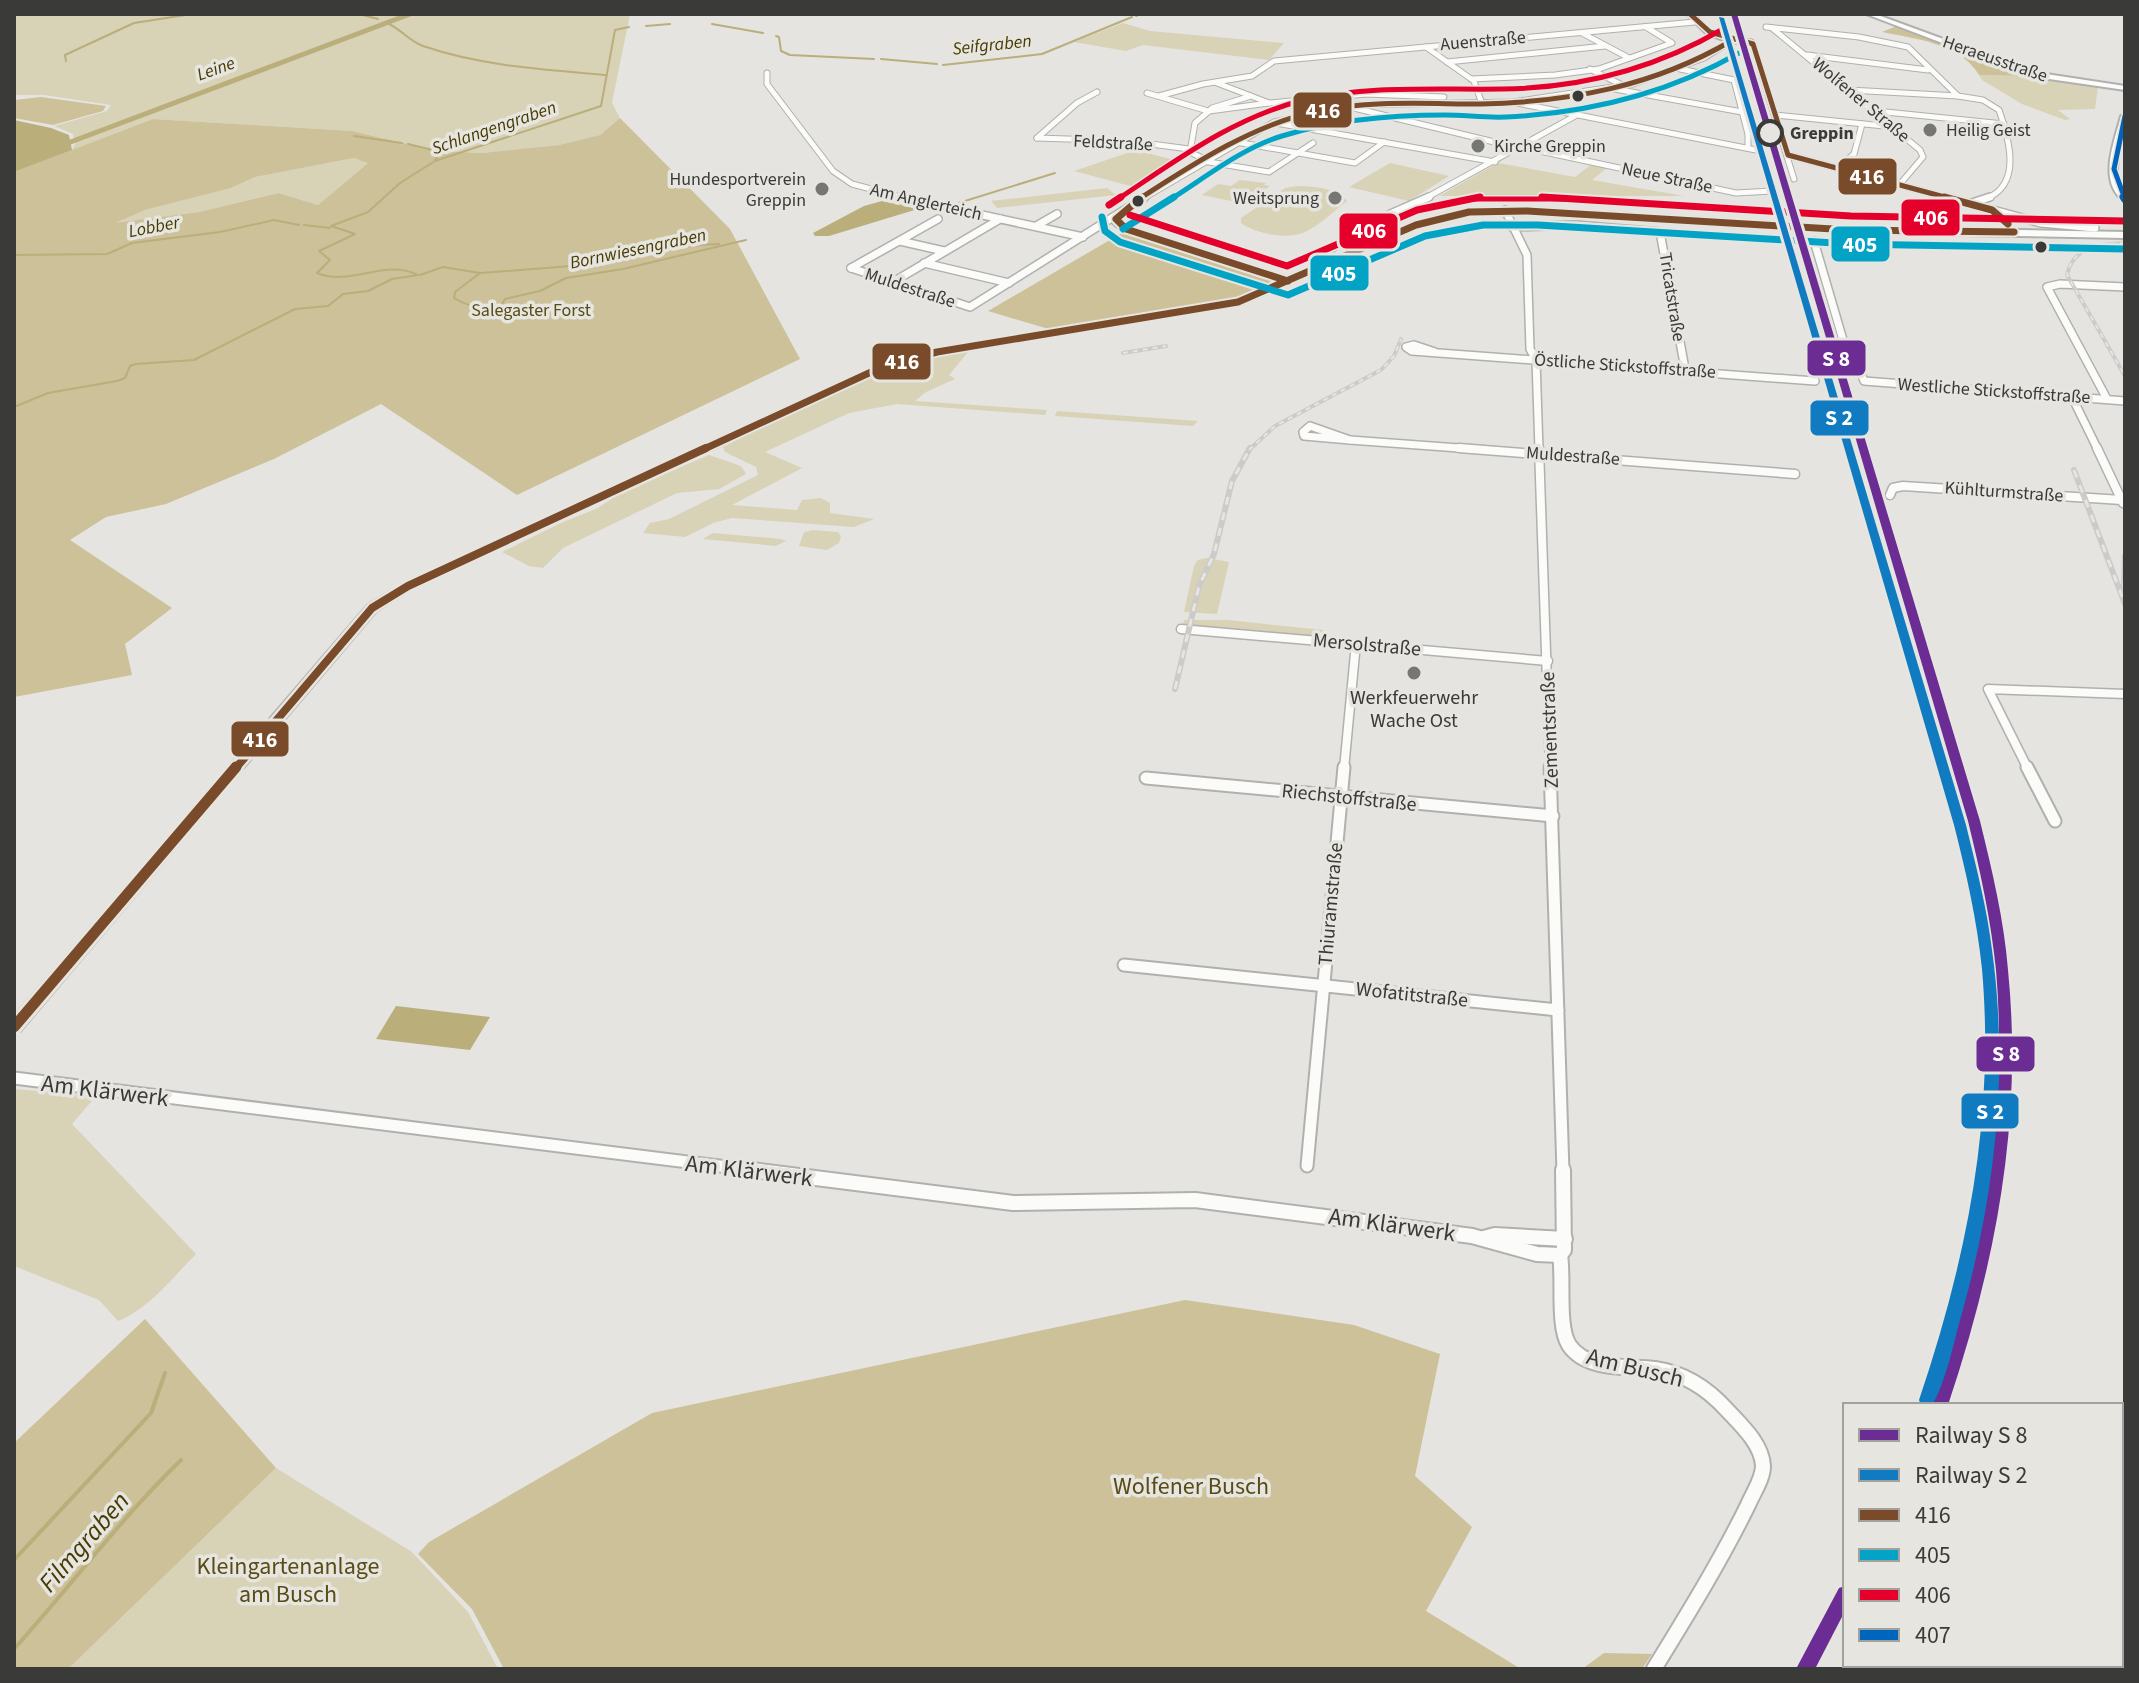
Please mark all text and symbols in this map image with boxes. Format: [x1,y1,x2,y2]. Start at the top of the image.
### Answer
street label: Auenstraße [1439,25,1527,57]
water label: Seifgraben [951,28,1033,62]
street label: Heraeusstraße [1939,29,2051,89]
water label: Leine [193,50,239,87]
street label: Wolfener Straße [1807,52,1915,148]
unlabelled marker [1570,88,1586,104]
line badge: 416 [1292,91,1353,129]
water label: Schlangengraben [428,95,560,161]
text: 416 [1306,95,1340,127]
place label: Heilig Geist [1946,118,2031,143]
marker: Greppin [1757,120,1783,146]
place label: Greppin [1790,121,1854,146]
marker: Heilig Geist [1921,121,1939,139]
street label: Feldstraße [1073,128,1153,158]
place label: Kirche Greppin [1494,134,1606,159]
marker: Kirche Greppin [1469,137,1487,155]
street label: Neue Straße [1619,156,1715,200]
line badge: 416 [1837,157,1898,196]
text: 416 [1850,161,1884,193]
place label: Hundesportverein Greppin [670,167,806,213]
street label: Am Anglerteich [868,177,984,227]
marker: Hundesportverein Greppin [813,180,831,198]
place label: Weitsprung [1233,186,1319,211]
marker: Weitsprung [1326,189,1344,207]
unlabelled marker [1130,193,1146,209]
line badge: 406 [1900,198,1961,237]
text: 406 [1914,202,1948,234]
water label: Lobber [126,210,182,244]
line badge: 406 [1338,212,1399,250]
text: 406 [1352,215,1386,247]
water label: Bornwiesengraben [567,222,709,276]
line badge: 405 [1830,225,1891,263]
text: 405 [1843,229,1877,261]
unlabelled marker [2033,239,2049,255]
street label: Tricatstraße [1653,251,1691,343]
line badge: 405 [1309,254,1370,292]
text: 405 [1322,258,1356,290]
street label: Muldestraße [862,262,959,314]
park label: Salegaster Forst [471,298,591,323]
line badge: S 8 [1806,339,1867,377]
line badge: 416 [871,342,932,381]
text: S 8 [1822,343,1850,375]
text: 416 [885,346,919,378]
street label: Östliche Stickstoffstraße [1533,347,1717,385]
street label: Westliche Stickstoffstraße [1897,372,2091,410]
line badge: S 2 [1809,399,1870,437]
text: S 2 [1825,402,1853,434]
street label: Muldestraße [1525,440,1621,472]
street label: Kühlturmstraße [1944,475,2064,509]
street label: Mersolstraße [1312,626,1422,664]
marker: Werkfeuerwehr Wache Ost [1405,664,1423,682]
street label: Zementstraße [1534,671,1566,789]
place label: Werkfeuerwehr Wache Ost [1350,684,1478,735]
line badge: 416 [230,720,290,758]
text: 416 [243,724,277,756]
street label: Riechstoffstraße [1280,777,1418,819]
street label: Thiuramstraße [1312,841,1350,967]
street label: Wofatitstraße [1354,975,1470,1015]
line badge: S 8 [1975,1035,2036,1073]
text: S 8 [1992,1038,2020,1070]
street label: Am Klärwerk [39,1066,171,1116]
line badge: S 2 [1960,1092,2020,1130]
text: S 2 [1976,1096,2004,1128]
street label: Am Klärwerk [683,1146,815,1196]
street label: Am Klärwerk [1326,1199,1458,1251]
street label: Am Busch [1583,1339,1687,1397]
legend [1843,1403,2123,1667]
text: Railway S 8 [1915,1418,2027,1453]
text: Railway S 2 [1915,1458,2027,1493]
park label: Wolfener Busch [1113,1469,1269,1504]
water label: Filmgraben [30,1484,138,1600]
text: 416 [1915,1498,1951,1533]
text: 405 [1915,1538,1951,1573]
park label: Kleingartenanlage am Busch [196,1549,380,1612]
text: 406 [1915,1578,1951,1613]
text: 407 [1915,1618,1951,1653]

